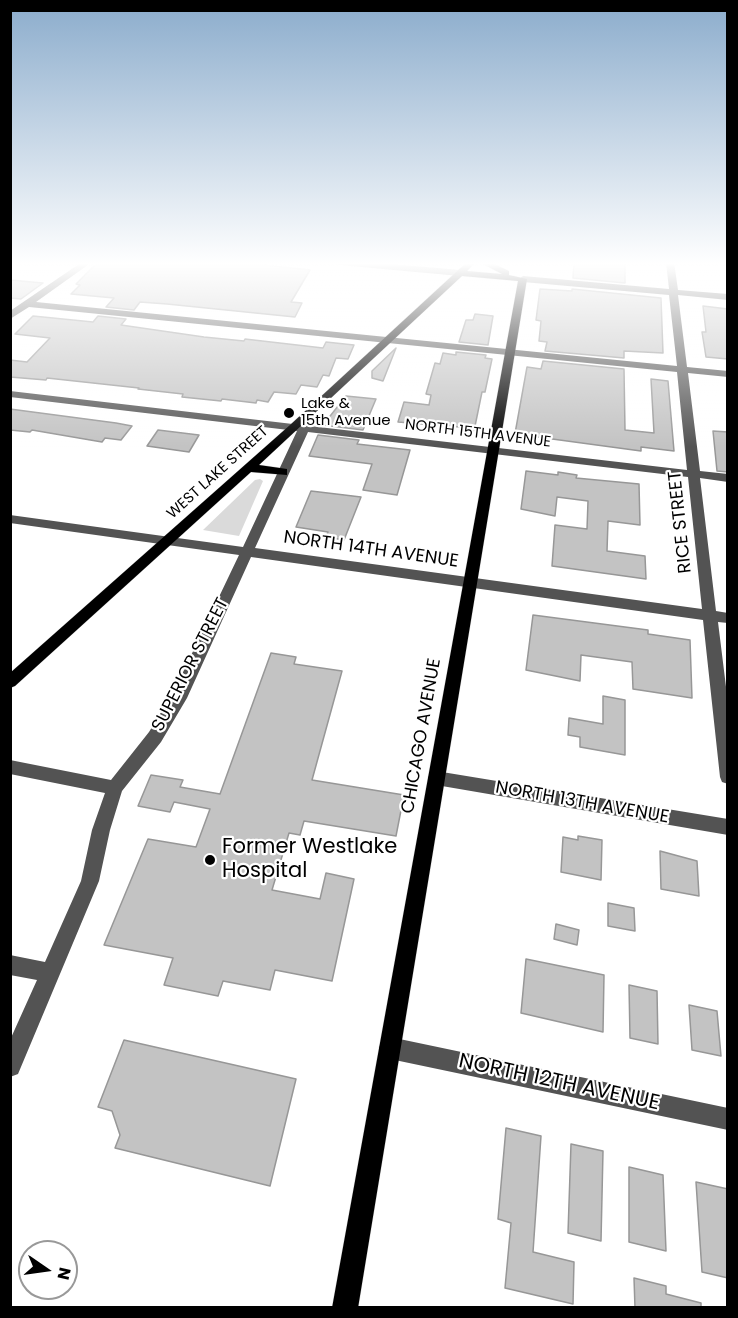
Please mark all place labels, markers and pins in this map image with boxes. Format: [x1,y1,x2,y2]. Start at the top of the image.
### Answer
place label: Lake & 15th Avenue [301,395,391,430]
marker: Lake & 15th Avenue [282,406,296,420]
place label: Former Westlake Hospital [222,835,397,885]
marker: Former Westlake Hospital [203,853,217,867]

